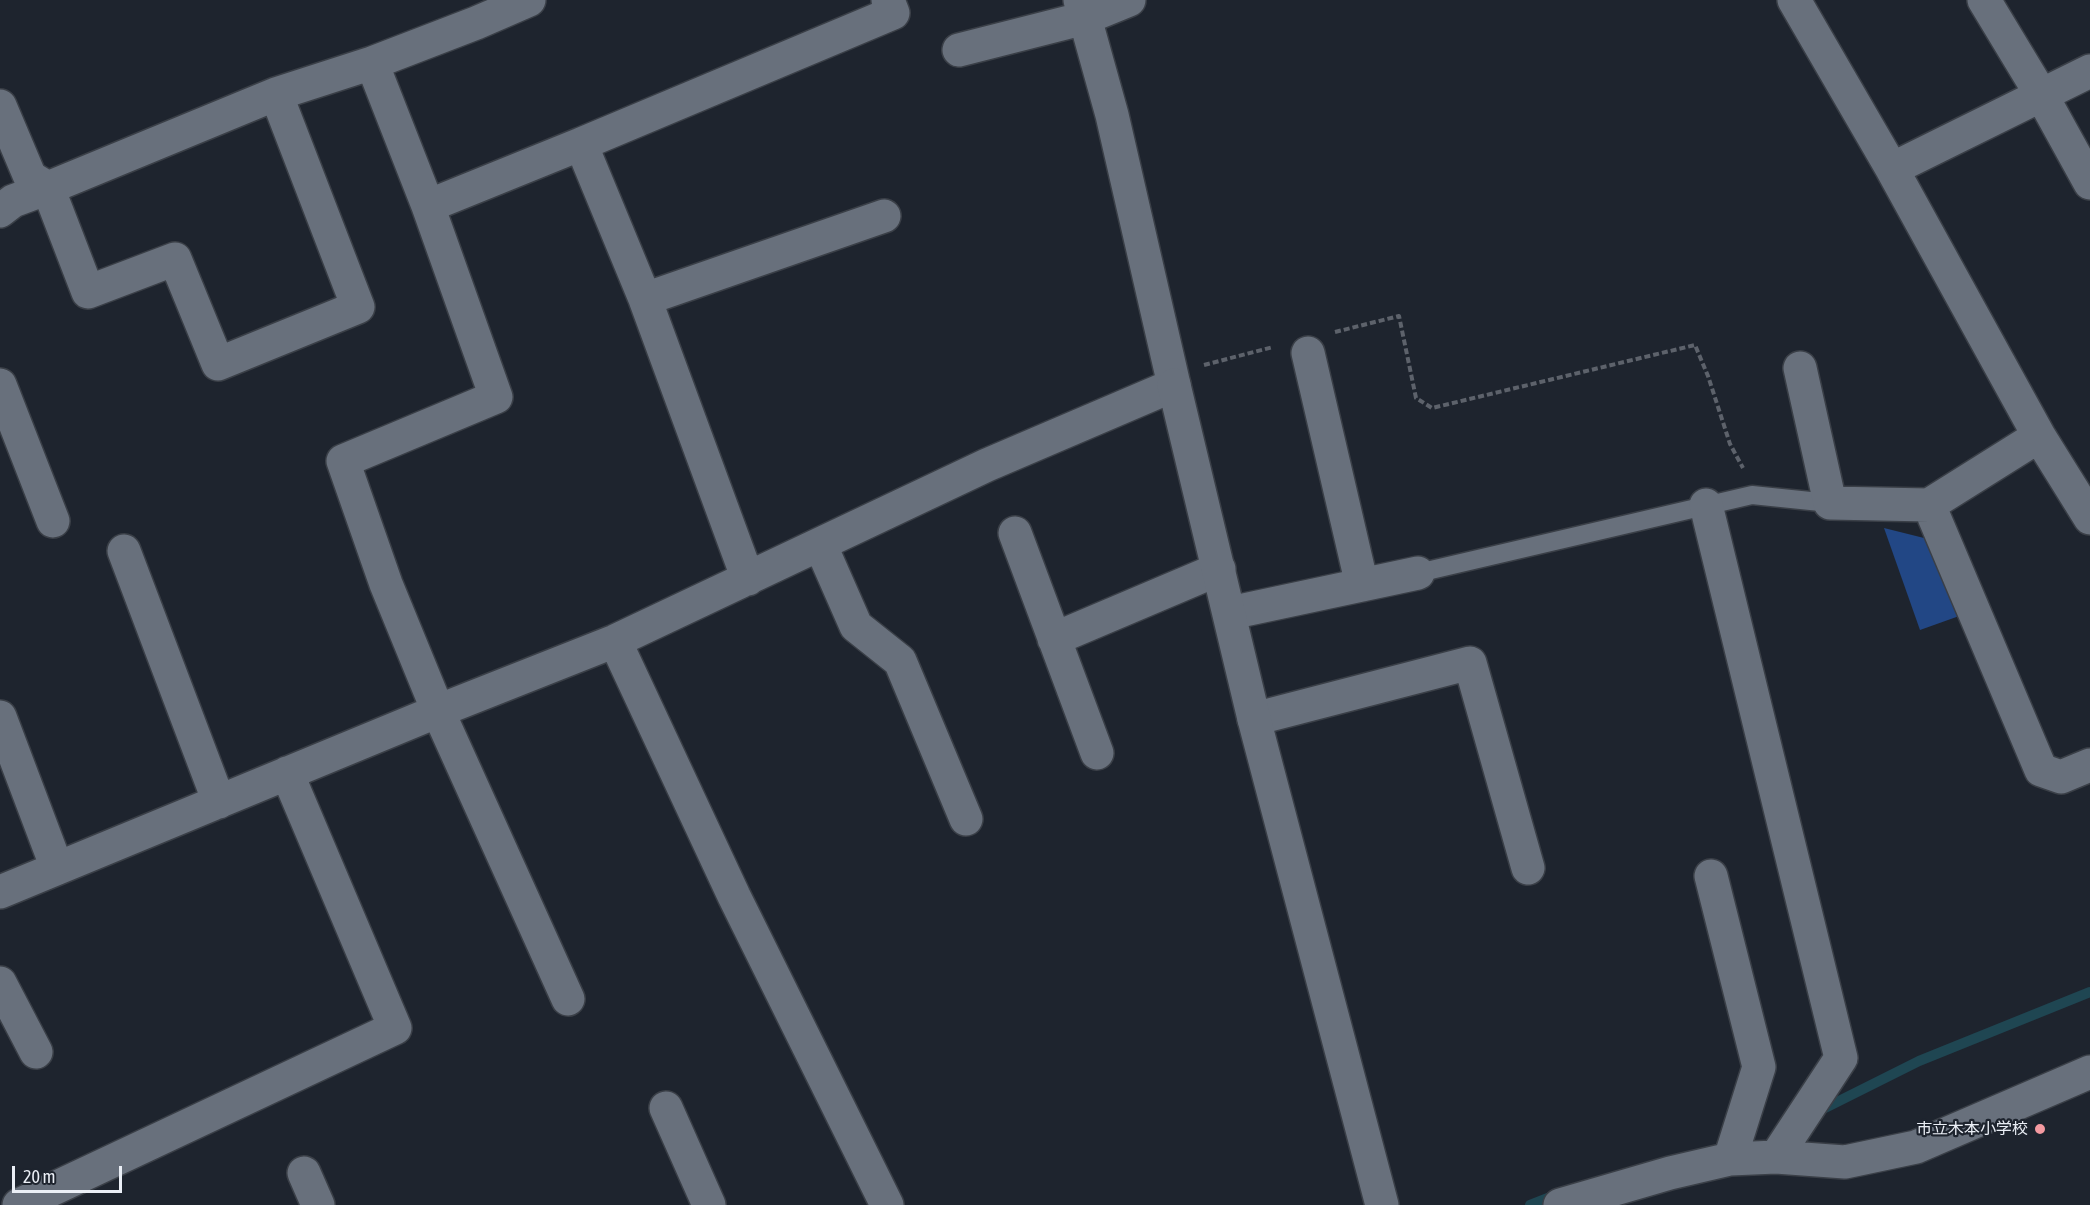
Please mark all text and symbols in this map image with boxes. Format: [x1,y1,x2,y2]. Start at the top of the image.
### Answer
place label: 市立木本小学校 [1916,1119,2028,1139]
marker: 市立木本小学校 [2033,1122,2047,1136]
scale bar [15,1154,124,1192]
text: 20 m [23,1166,55,1187]

